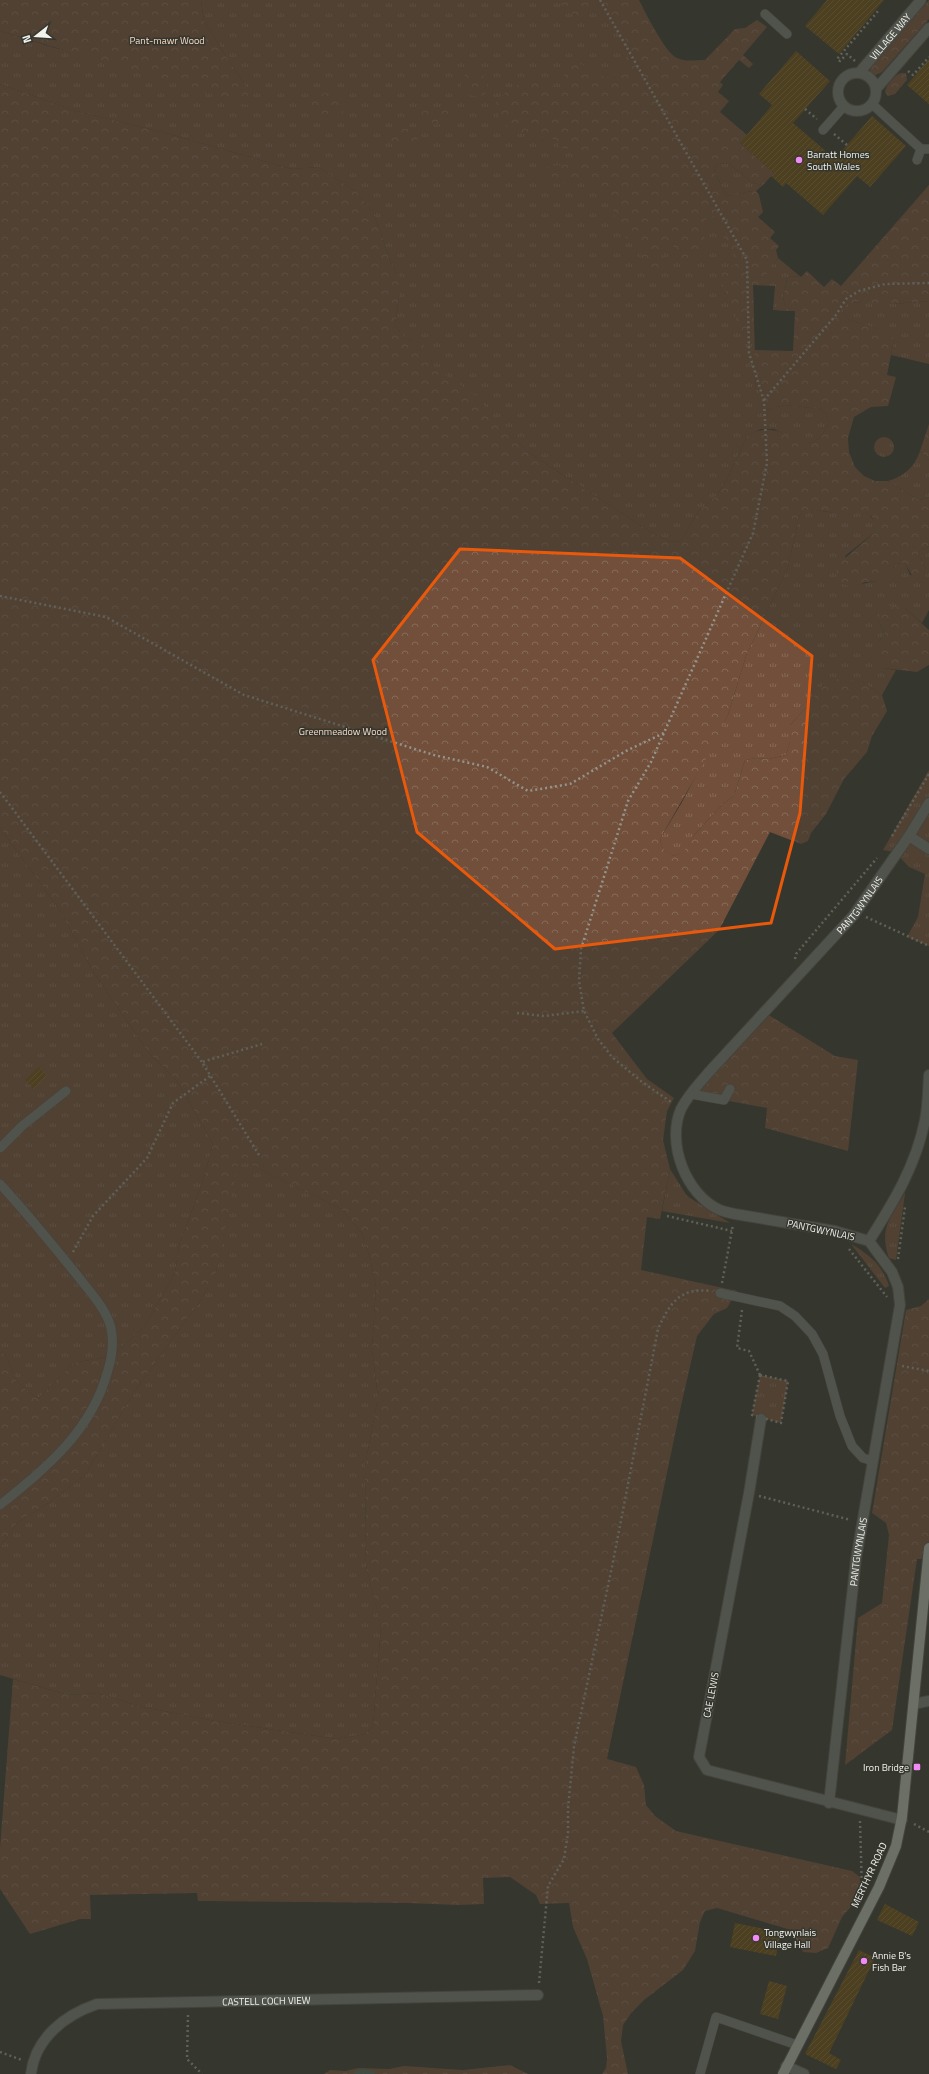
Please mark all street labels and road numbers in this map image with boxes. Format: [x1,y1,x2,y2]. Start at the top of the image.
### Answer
street label: VILLAGE WAY [866,9,915,63]
street label: PANTGWYNLAIS [833,873,886,937]
street label: PANTGWYNLAIS [786,1215,856,1245]
street label: PANTGWYNLAIS [846,1516,871,1587]
street label: CAE LEWIS [699,1671,723,1719]
street label: MERTHYR ROAD [847,1840,891,1910]
street label: CASTELL COCH VIEW [222,1992,311,2009]

